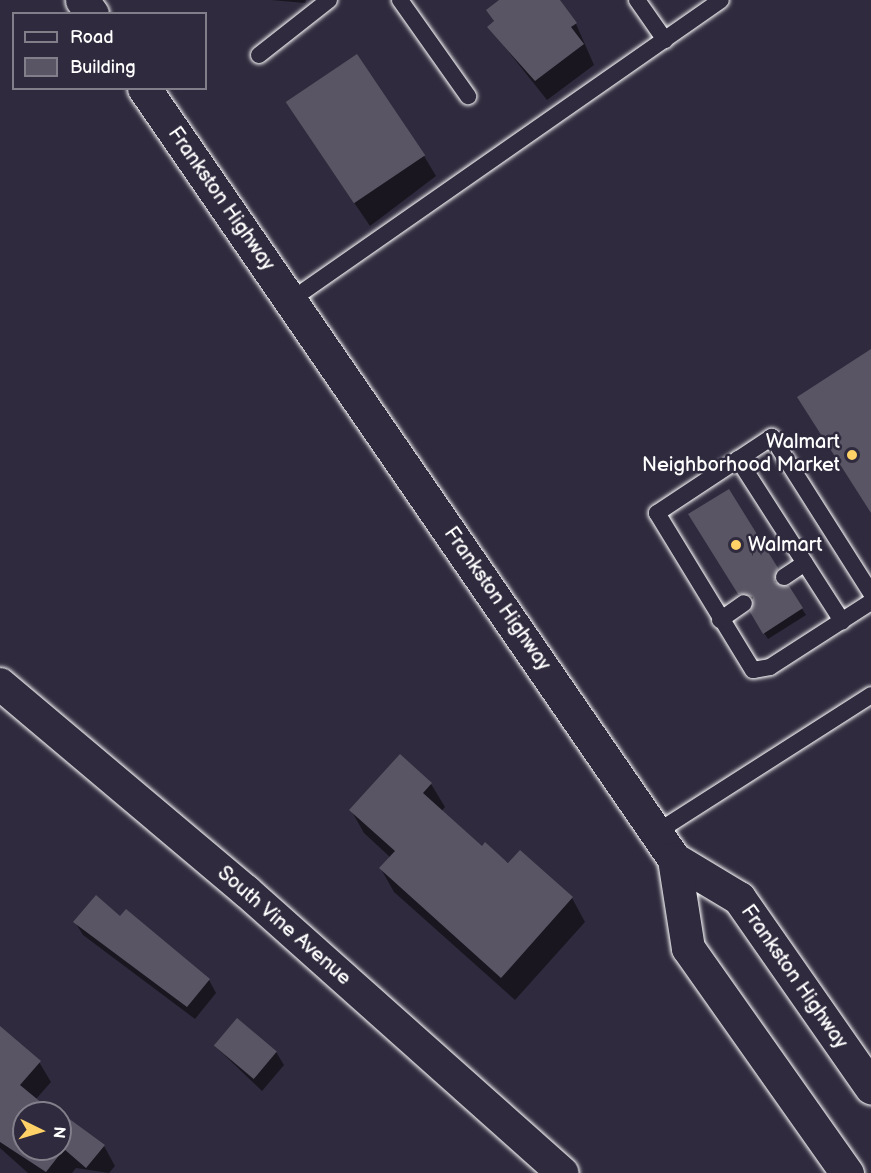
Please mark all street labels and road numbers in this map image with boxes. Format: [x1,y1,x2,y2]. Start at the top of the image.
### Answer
street label: Frankston Highway [162,122,280,276]
street label: Frankston Highway [438,522,556,676]
street label: South Vine Avenue [212,861,356,991]
street label: Frankston Highway [735,900,853,1054]

